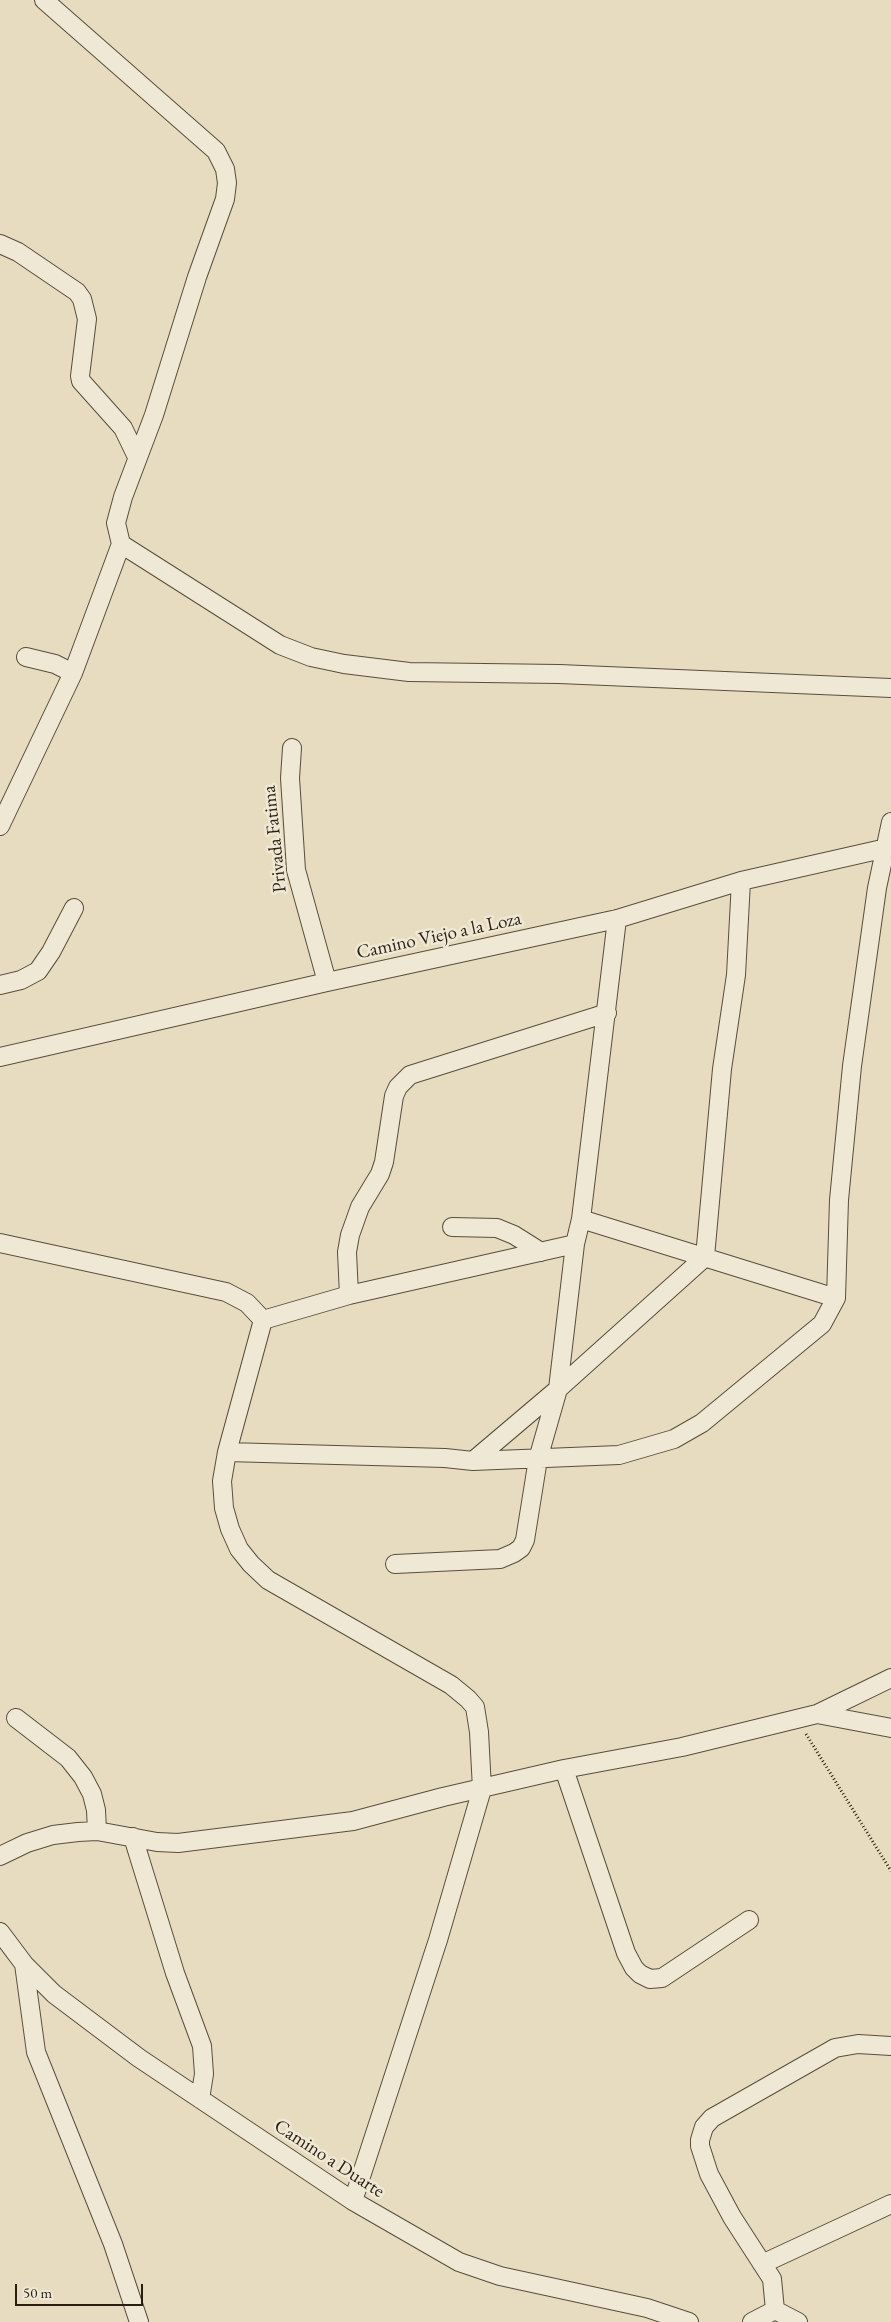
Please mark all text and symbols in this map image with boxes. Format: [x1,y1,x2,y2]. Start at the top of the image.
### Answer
street label: Privada Fatima [258,784,292,894]
street label: Camino Viejo a la Loza [354,907,524,965]
street label: Camino a Duarte [270,2115,388,2203]
scale bar [18,2274,145,2306]
text: 50 m [23,2283,52,2302]

